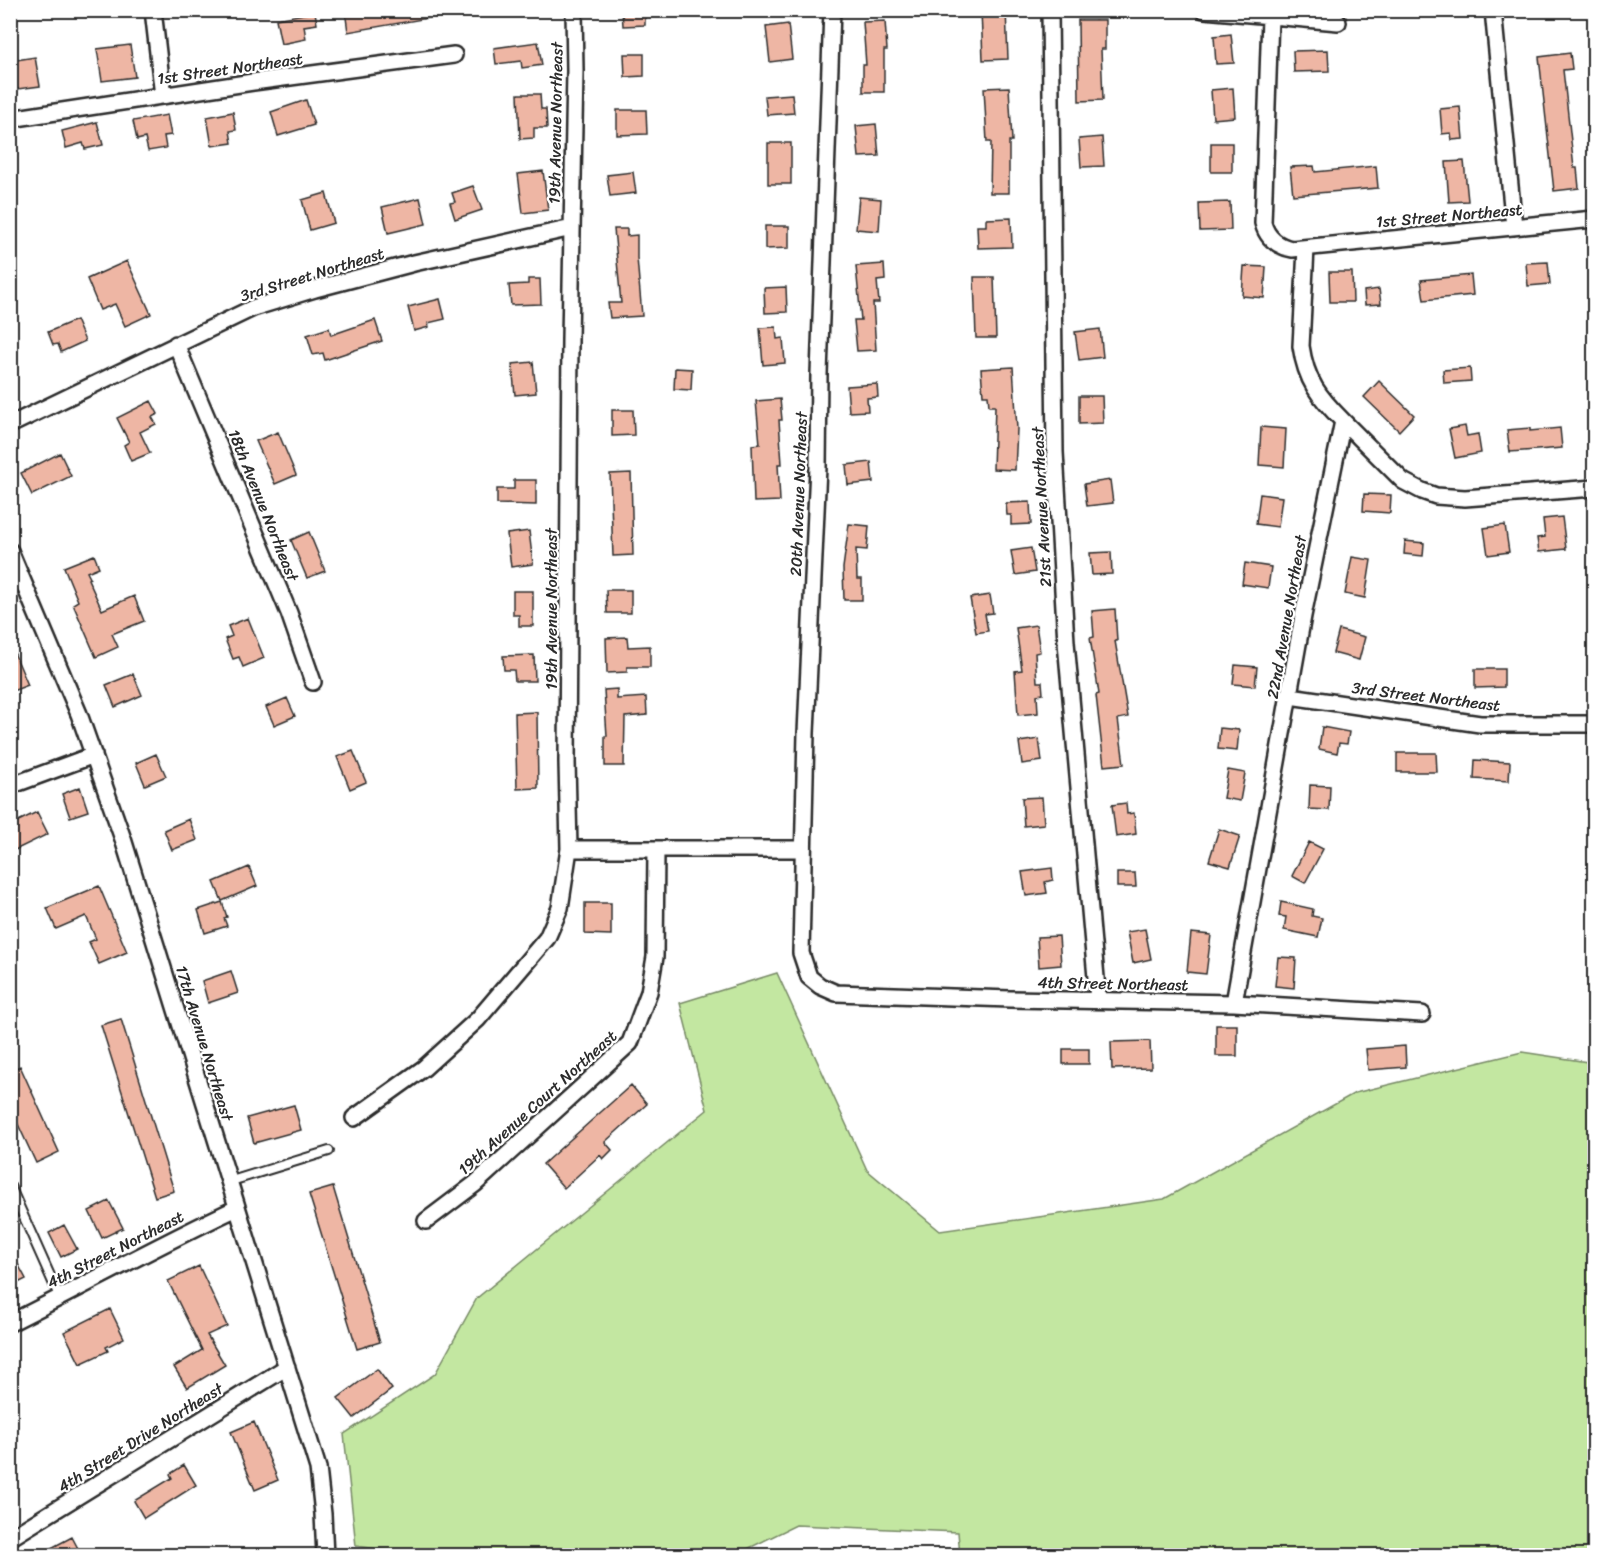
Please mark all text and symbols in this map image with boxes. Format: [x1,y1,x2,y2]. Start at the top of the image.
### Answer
street label: 19th Avenue Northeast [540,41,571,204]
street label: 1st Street Northeast [155,44,305,93]
street label: 1st Street Northeast [1375,195,1523,236]
street label: 3rd Street Northeast [236,239,388,310]
street label: 20th Avenue Northeast [781,411,816,577]
street label: 18th Avenue Northeast [220,425,308,586]
street label: 21st Avenue Northeast [1023,426,1060,588]
street label: 19th Avenue Northeast [537,527,566,690]
street label: 22nd Avenue Northeast [1258,532,1315,701]
street label: 3rd Street Northeast [1350,673,1502,720]
street label: 17th Avenue Northeast [167,962,242,1125]
street label: 4th Street Northeast [1037,968,1189,999]
street label: 19th Avenue Court Northeast [451,1022,624,1182]
street label: 4th Street Northeast [41,1202,189,1297]
street label: 4th Street Drive Northeast [52,1374,229,1500]

